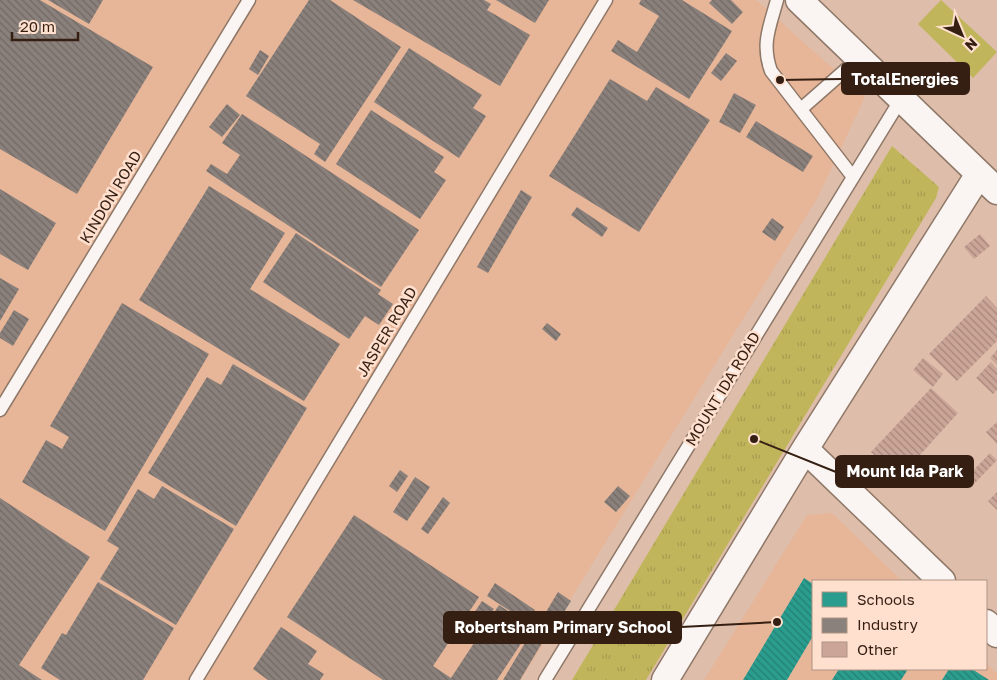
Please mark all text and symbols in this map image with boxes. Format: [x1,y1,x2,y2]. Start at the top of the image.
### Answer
scale bar [12,10,79,42]
north arrow [937,10,987,60]
text: 20 m [20,17,55,35]
text: N [962,35,981,55]
callout: TotalEnergies [842,63,969,94]
text: TotalEnergies [851,69,959,89]
street label: KINDON ROAD [75,147,145,246]
street label: JASPER ROAD [352,283,420,380]
street label: MOUNT IDA ROAD [681,328,763,449]
callout: Mount Ida Park [836,456,973,487]
text: Mount Ida Park [846,461,964,481]
legend [812,580,987,670]
text: Schools [857,590,915,608]
callout: Robertsham Primary School [444,612,681,643]
text: Industry [857,615,918,633]
text: Robertsham Primary School [454,617,672,637]
text: Other [857,640,898,658]

